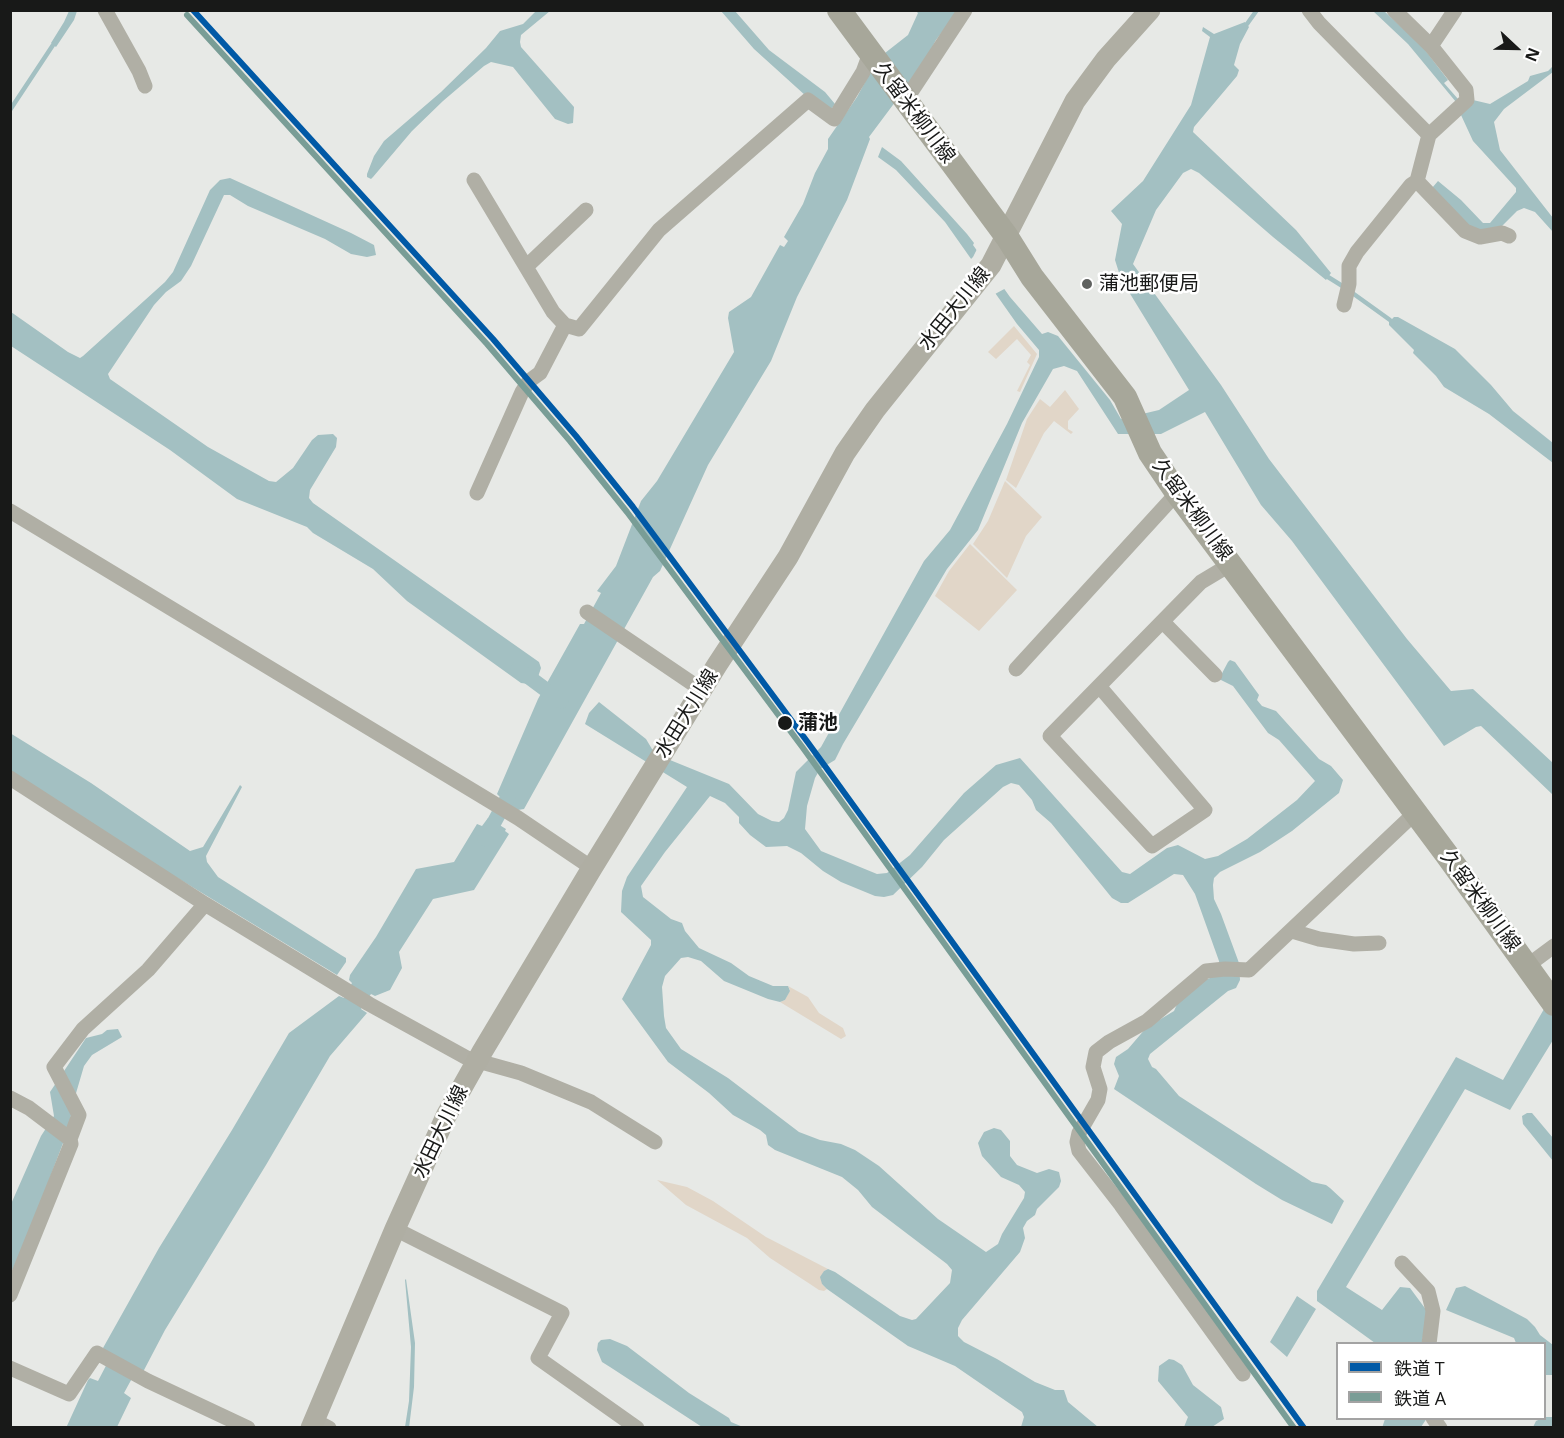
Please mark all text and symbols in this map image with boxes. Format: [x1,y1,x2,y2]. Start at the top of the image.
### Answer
north arrow [1486,18,1546,78]
text: N [1520,45,1545,65]
street label: 久留米柳川線 [868,58,960,168]
street label: 水田大川線 [914,263,996,355]
place label: 蒲池郵便局 [1099,272,1199,296]
marker: 蒲池郵便局 [1080,277,1094,291]
street label: 久留米柳川線 [1147,454,1237,566]
street label: 水田大川線 [650,665,724,763]
place label: 蒲池 [798,711,838,735]
marker: 蒲池 [776,714,794,732]
street label: 久留米柳川線 [1435,845,1525,957]
street label: 水田大川線 [408,1082,474,1182]
legend [1336,1342,1546,1420]
text: 鉄道 T [1394,1356,1445,1380]
text: 鉄道 A [1394,1386,1446,1410]

